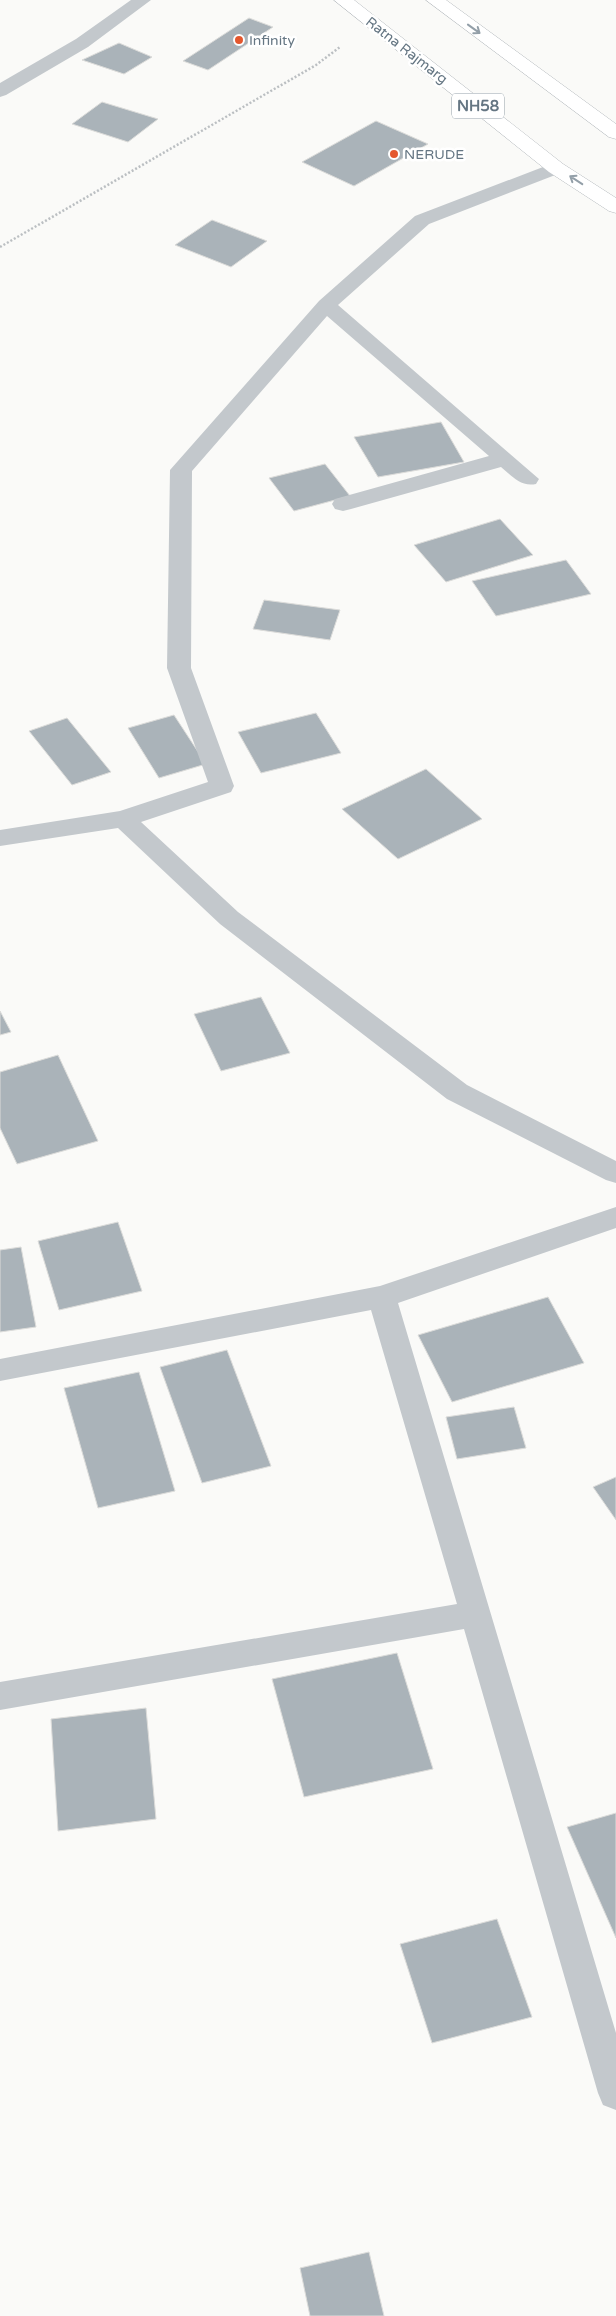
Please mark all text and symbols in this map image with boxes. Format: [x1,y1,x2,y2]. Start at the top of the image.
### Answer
street label: Ratna Rajmarg [362,13,451,88]
one-way arrow [467,24,481,34]
place label: Infinity [249,32,295,49]
marker: Infinity [233,34,245,46]
road number: NH58 [452,94,504,118]
place label: NERUDE [404,146,464,163]
marker: NERUDE [388,148,400,160]
one-way arrow [569,175,583,185]

